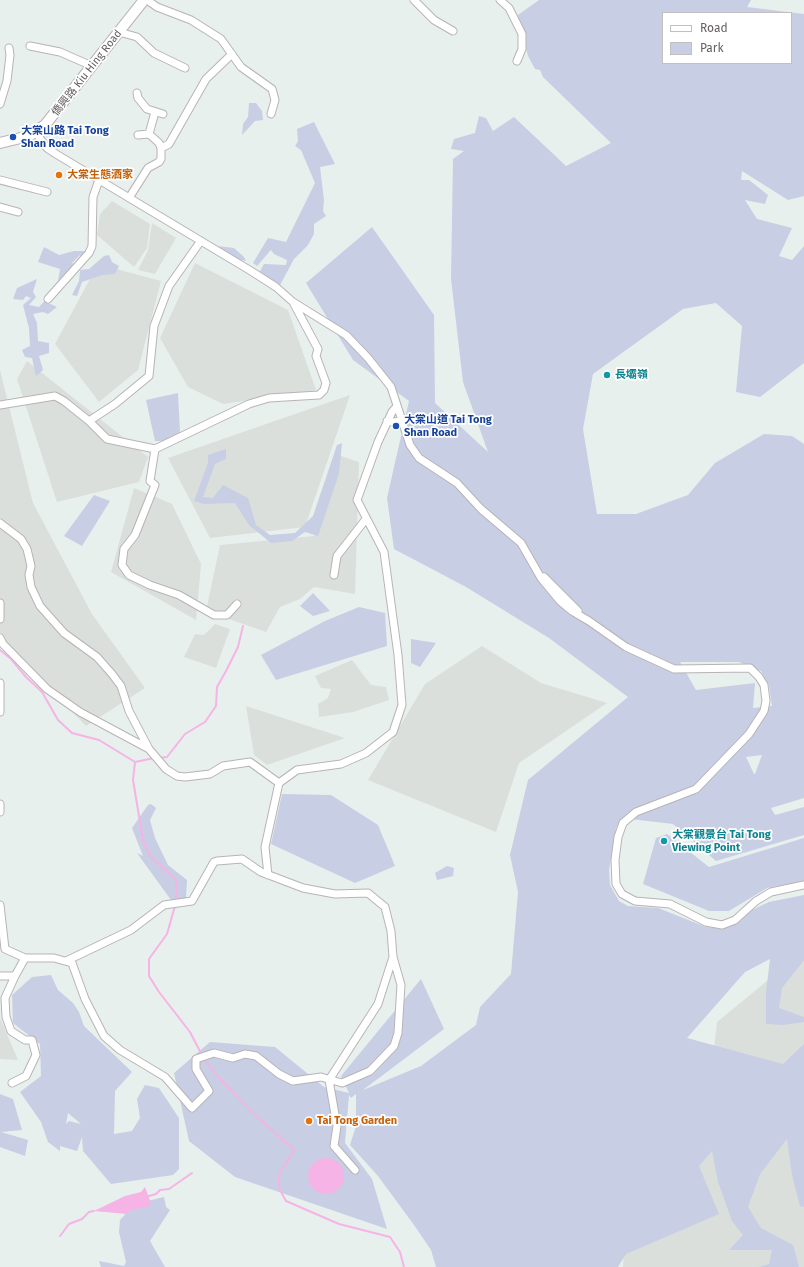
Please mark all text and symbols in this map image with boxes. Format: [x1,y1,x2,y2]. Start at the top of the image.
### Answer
legend [662,12,792,64]
text: Road [700,21,728,35]
street label: 僑興路 Kiu Hing Road [49,27,125,119]
text: Park [700,41,724,55]
place label: 大棠山路 Tai Tong Shan Road [21,124,109,150]
marker: 大棠山路 Tai Tong Shan Road [8,132,18,142]
place label: 大棠生態酒家 [67,168,133,182]
marker: 大棠生態酒家 [54,170,64,180]
place label: 長壩嶺 [615,368,648,382]
marker: 長壩嶺 [602,370,612,380]
place label: 大棠山道 Tai Tong Shan Road [404,413,492,439]
marker: 大棠山道 Tai Tong Shan Road [391,421,401,431]
place label: 大棠觀景台 Tai Tong Viewing Point [672,828,771,854]
marker: 大棠觀景台 Tai Tong Viewing Point [659,836,669,846]
place label: Tai Tong Garden [317,1114,397,1128]
marker: Tai Tong Garden [304,1116,314,1126]

